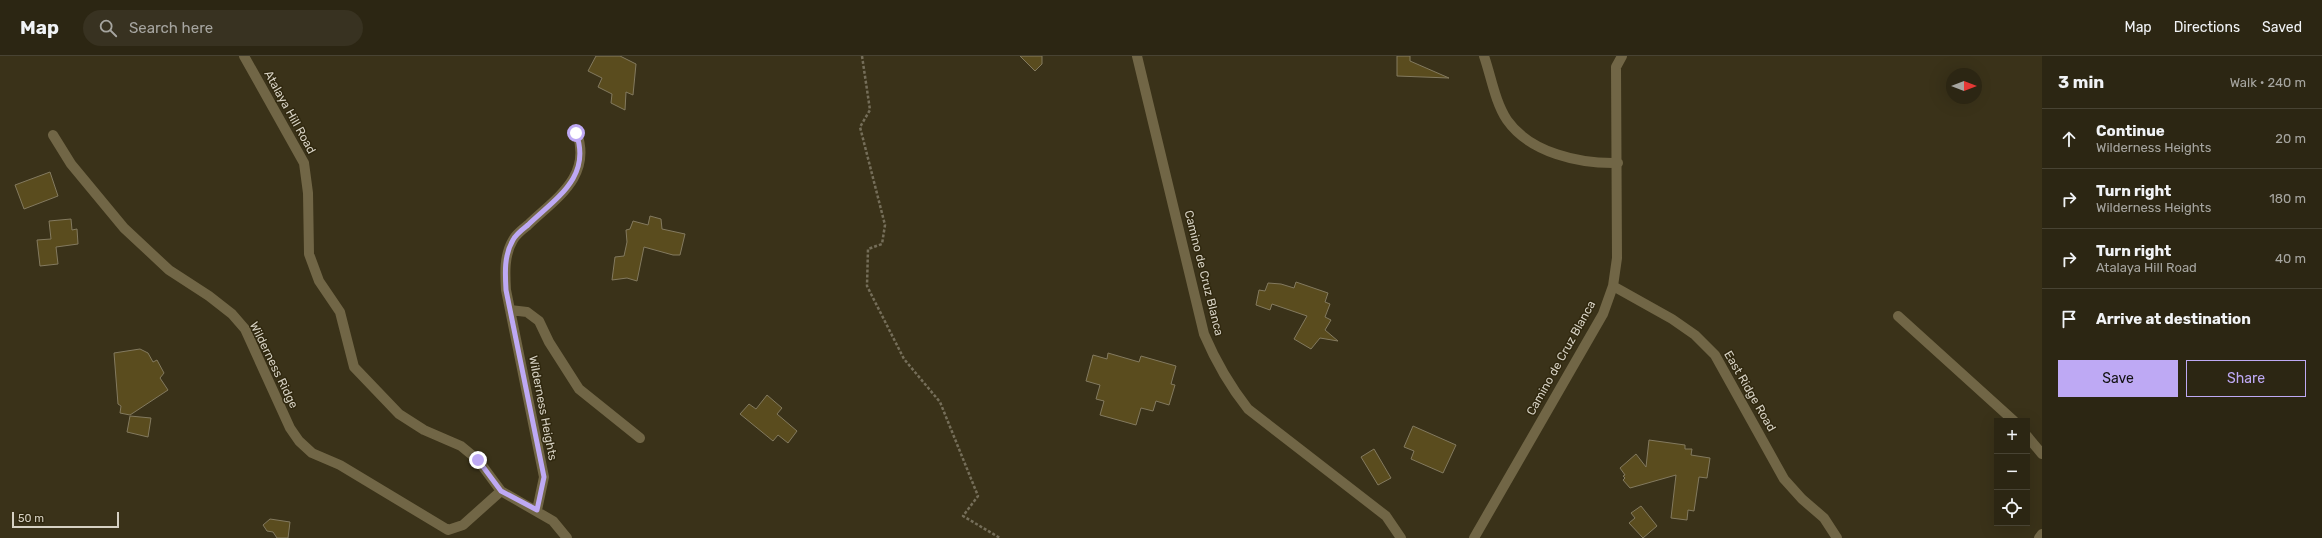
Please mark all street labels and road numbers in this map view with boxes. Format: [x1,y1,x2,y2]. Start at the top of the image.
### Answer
street label: Atalaya Hill Road [261,68,319,156]
street label: Camino de Cruz Blanca [1182,209,1226,337]
street label: Camino de Cruz Blanca [1524,298,1598,418]
street label: Wilderness Ridge [247,319,301,411]
street label: East Ridge Road [1721,348,1779,434]
street label: Wilderness Heights [526,354,560,462]

